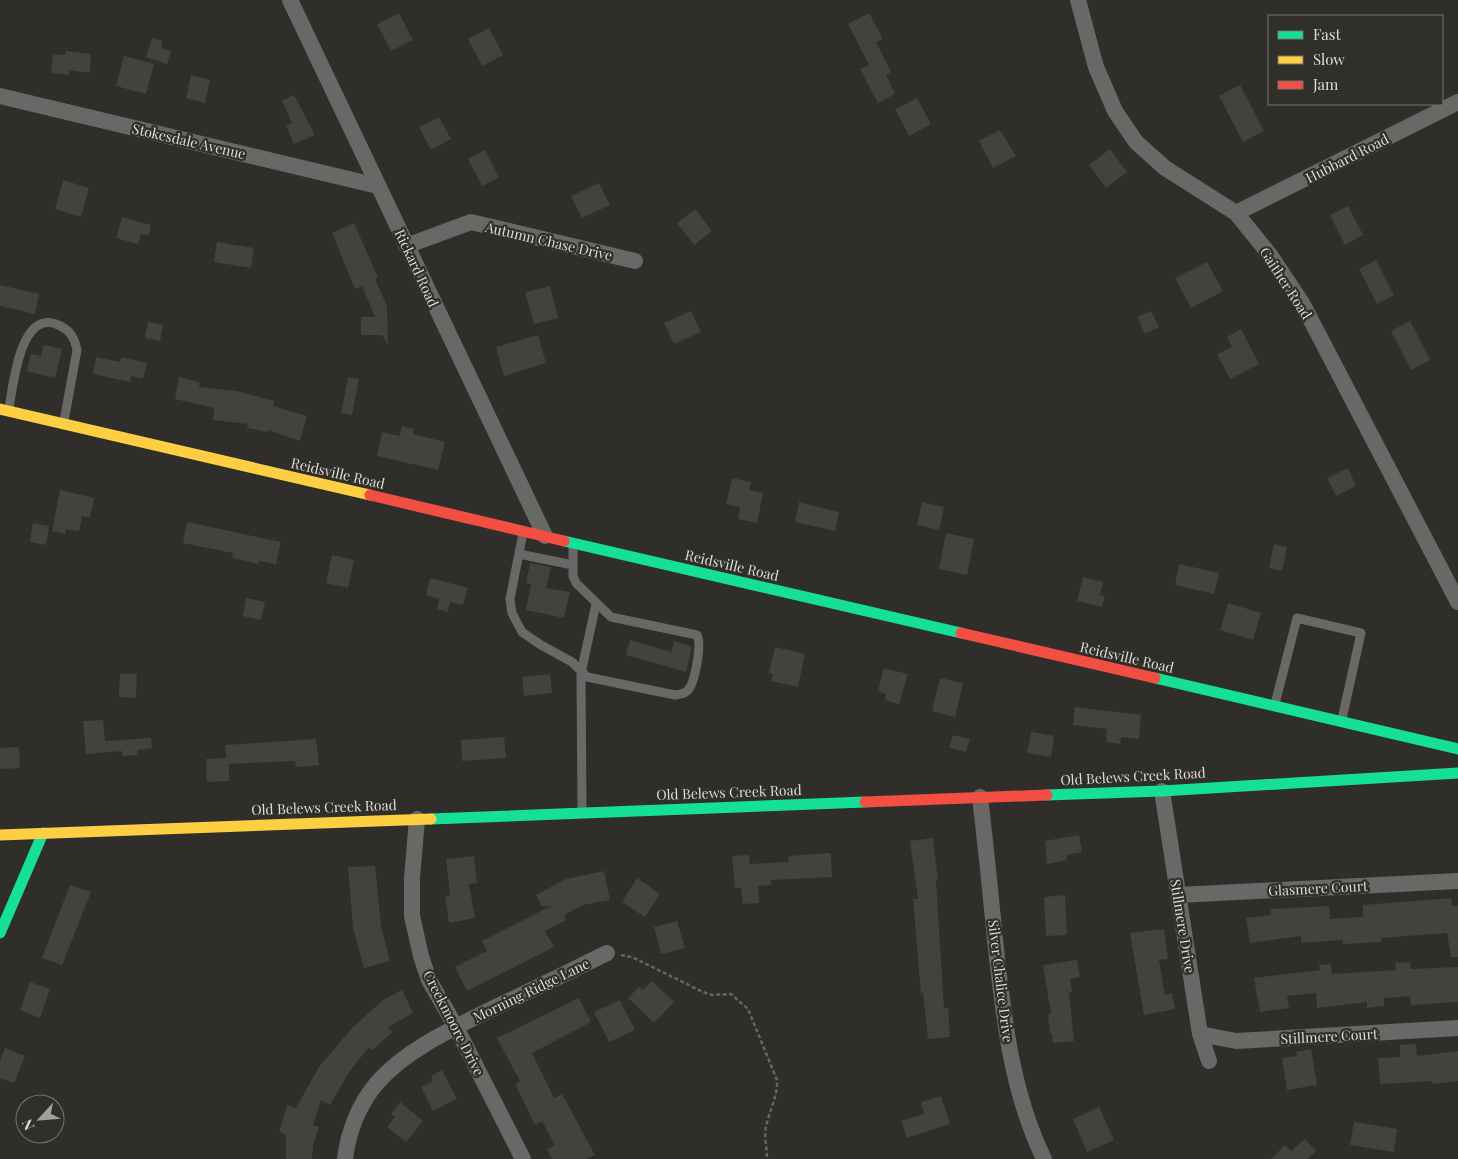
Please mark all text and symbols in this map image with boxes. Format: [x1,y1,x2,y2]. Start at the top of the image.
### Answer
legend [1268,15,1443,105]
text: Fast [1313,24,1342,44]
text: Slow [1313,49,1345,69]
text: Jam [1312,74,1339,94]
street label: Stokesdale Avenue [130,119,248,163]
street label: Hubbard Road [1302,129,1392,187]
street label: Autumn Chase Drive [483,217,614,265]
street label: Rickard Road [391,226,443,310]
street label: Gaither Road [1256,243,1316,323]
street label: Reidsville Road [289,453,387,493]
street label: Reidsville Road [683,545,781,585]
street label: Reidsville Road [1078,637,1176,677]
street label: Old Belews Creek Road [1060,763,1206,789]
street label: Old Belews Creek Road [656,780,802,804]
street label: Old Belews Creek Road [251,795,397,819]
street label: Glasmere Court [1268,876,1369,900]
street label: Stillmere Drive [1166,878,1200,974]
street label: Silver Chalice Drive [984,919,1018,1043]
street label: Morning Ridge Lane [470,954,592,1026]
street label: Creekmoore Drive [419,967,489,1079]
street label: Stillmere Court [1280,1024,1379,1048]
north arrow [15,1094,65,1144]
text: N [17,1116,39,1134]

